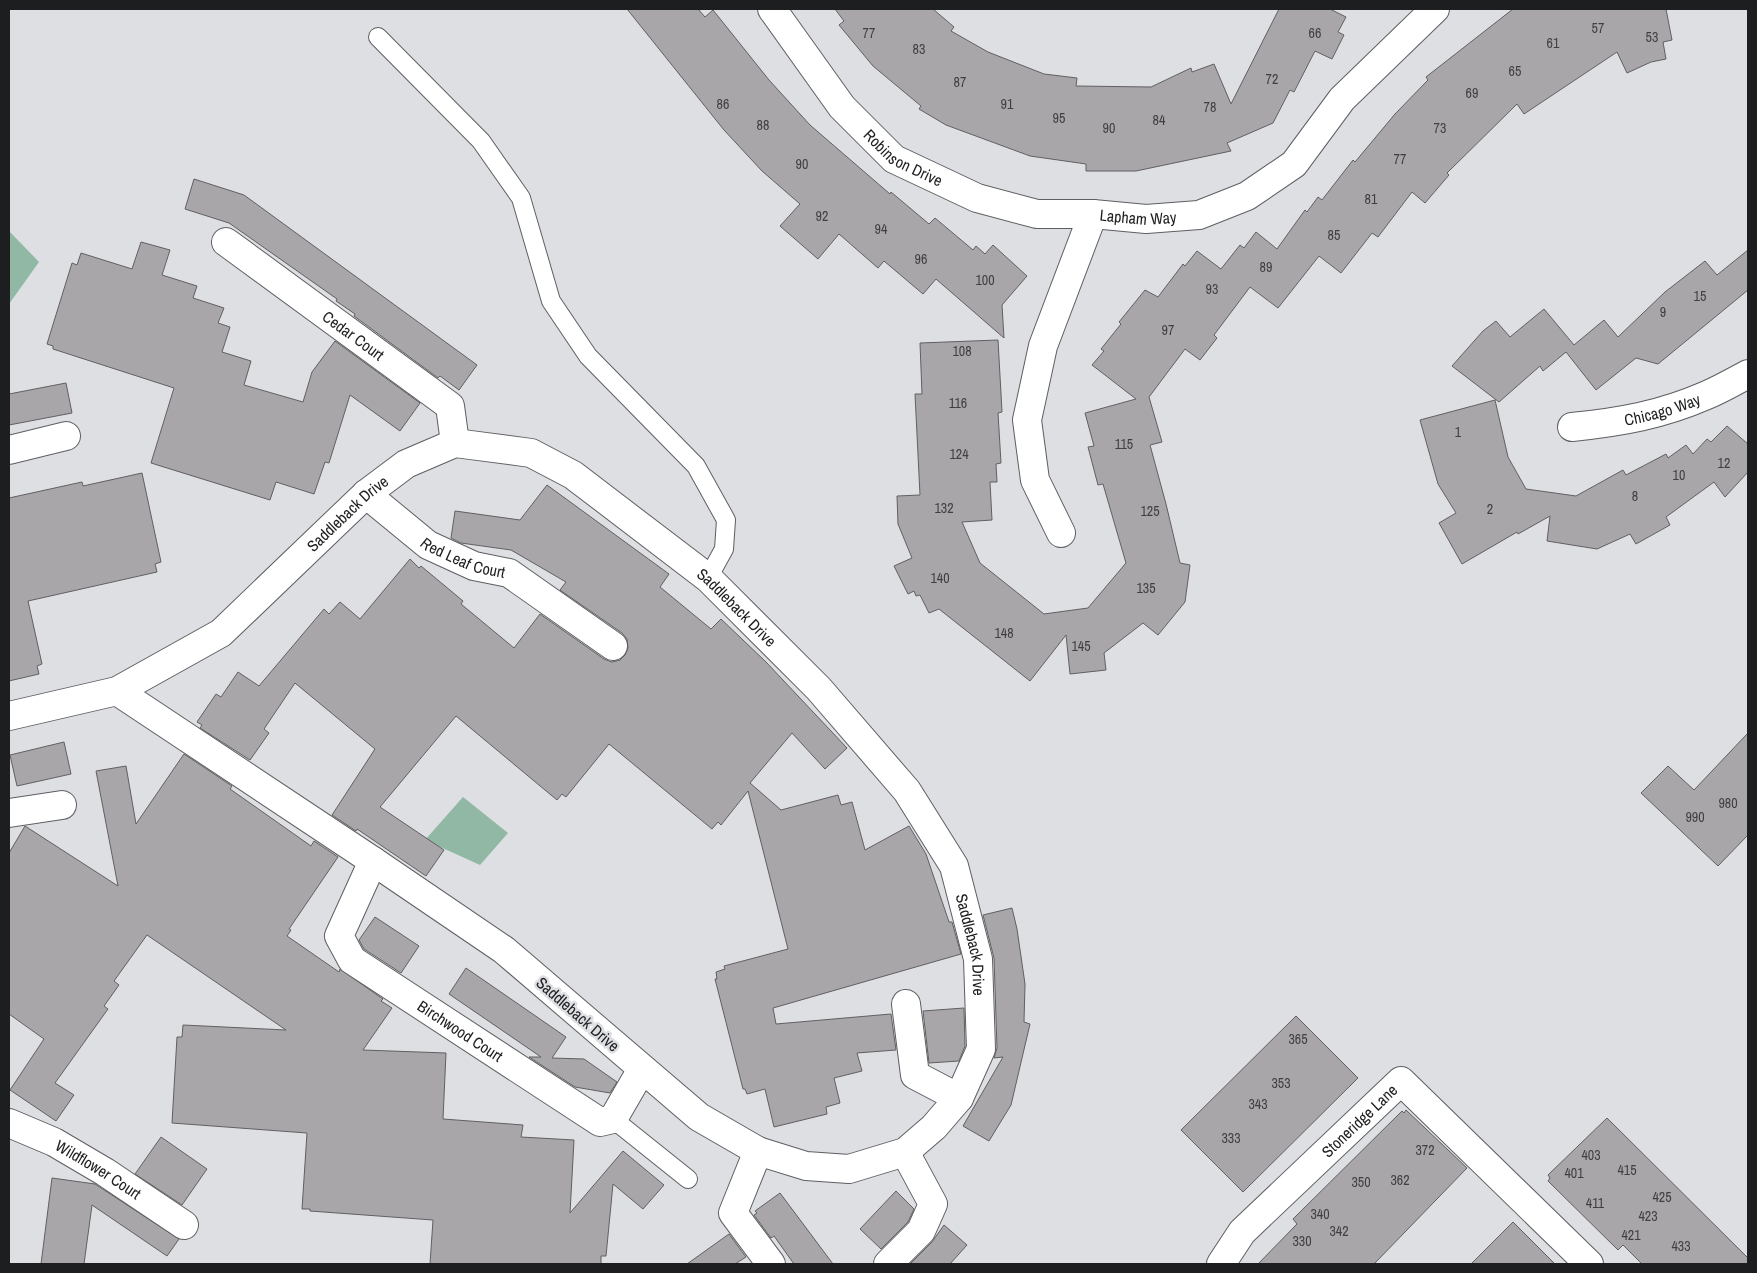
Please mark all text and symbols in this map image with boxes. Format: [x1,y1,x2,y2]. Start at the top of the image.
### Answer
house number: 57 [1592,19,1604,37]
house number: 77 [863,24,875,42]
house number: 66 [1309,24,1321,42]
house number: 53 [1646,28,1658,46]
house number: 61 [1547,34,1560,52]
house number: 83 [913,40,925,58]
house number: 65 [1509,62,1521,80]
house number: 72 [1266,70,1278,88]
house number: 87 [954,73,966,91]
house number: 69 [1466,84,1478,102]
house number: 86 [717,95,729,113]
house number: 91 [1001,95,1014,113]
house number: 78 [1204,98,1216,116]
house number: 95 [1053,109,1065,127]
house number: 84 [1153,111,1166,129]
house number: 88 [757,116,769,134]
house number: 90 [1103,119,1115,137]
house number: 73 [1434,119,1446,137]
street label: Robinson Drive [859,124,946,191]
house number: 77 [1394,150,1406,168]
house number: 90 [796,155,808,173]
house number: 81 [1365,190,1378,208]
street label: Lapham Way [1099,204,1178,230]
house number: 92 [816,207,828,225]
house number: 94 [875,220,888,238]
house number: 85 [1328,226,1340,244]
house number: 96 [915,250,927,268]
house number: 89 [1260,258,1272,276]
house number: 100 [975,271,995,289]
house number: 93 [1206,280,1218,298]
house number: 15 [1694,287,1706,305]
house number: 9 [1660,303,1666,321]
street label: Cedar Court [318,305,389,366]
house number: 97 [1162,321,1174,339]
house number: 108 [952,342,972,360]
street label: Chicago Way [1622,388,1704,431]
house number: 116 [949,394,967,412]
house number: 1 [1455,423,1462,441]
house number: 115 [1115,435,1133,453]
house number: 124 [949,445,969,463]
house number: 12 [1718,454,1730,472]
house number: 10 [1673,466,1685,484]
street label: Saddleback Drive [302,470,393,556]
house number: 8 [1632,487,1638,505]
house number: 132 [934,499,954,517]
house number: 2 [1487,500,1493,518]
house number: 125 [1140,502,1160,520]
street label: Red Leaf Court [416,532,508,583]
street label: Saddleback Drive [693,563,781,651]
house number: 140 [930,569,950,587]
house number: 135 [1136,579,1156,597]
house number: 148 [994,624,1014,642]
house number: 145 [1071,637,1091,655]
house number: 980 [1718,794,1738,812]
house number: 990 [1685,808,1705,826]
street label: Saddleback Drive [951,891,990,996]
street label: Saddleback Drive [532,972,624,1056]
street label: Birchwood Court [413,995,508,1067]
house number: 365 [1288,1030,1308,1048]
house number: 353 [1271,1074,1291,1092]
street label: Stoneridge Lane [1316,1079,1402,1162]
house number: 343 [1248,1095,1268,1113]
house number: 333 [1221,1129,1241,1147]
street label: Wildflower Court [52,1134,146,1204]
house number: 372 [1415,1141,1435,1159]
house number: 403 [1581,1146,1601,1164]
house number: 415 [1617,1161,1637,1179]
house number: 401 [1564,1164,1584,1182]
house number: 362 [1390,1171,1410,1189]
house number: 350 [1351,1173,1371,1191]
house number: 425 [1652,1188,1672,1206]
house number: 411 [1586,1194,1605,1212]
house number: 340 [1310,1205,1330,1223]
house number: 423 [1638,1207,1658,1225]
house number: 342 [1329,1222,1349,1240]
house number: 421 [1621,1226,1641,1244]
house number: 330 [1292,1232,1312,1250]
house number: 433 [1671,1237,1691,1255]

